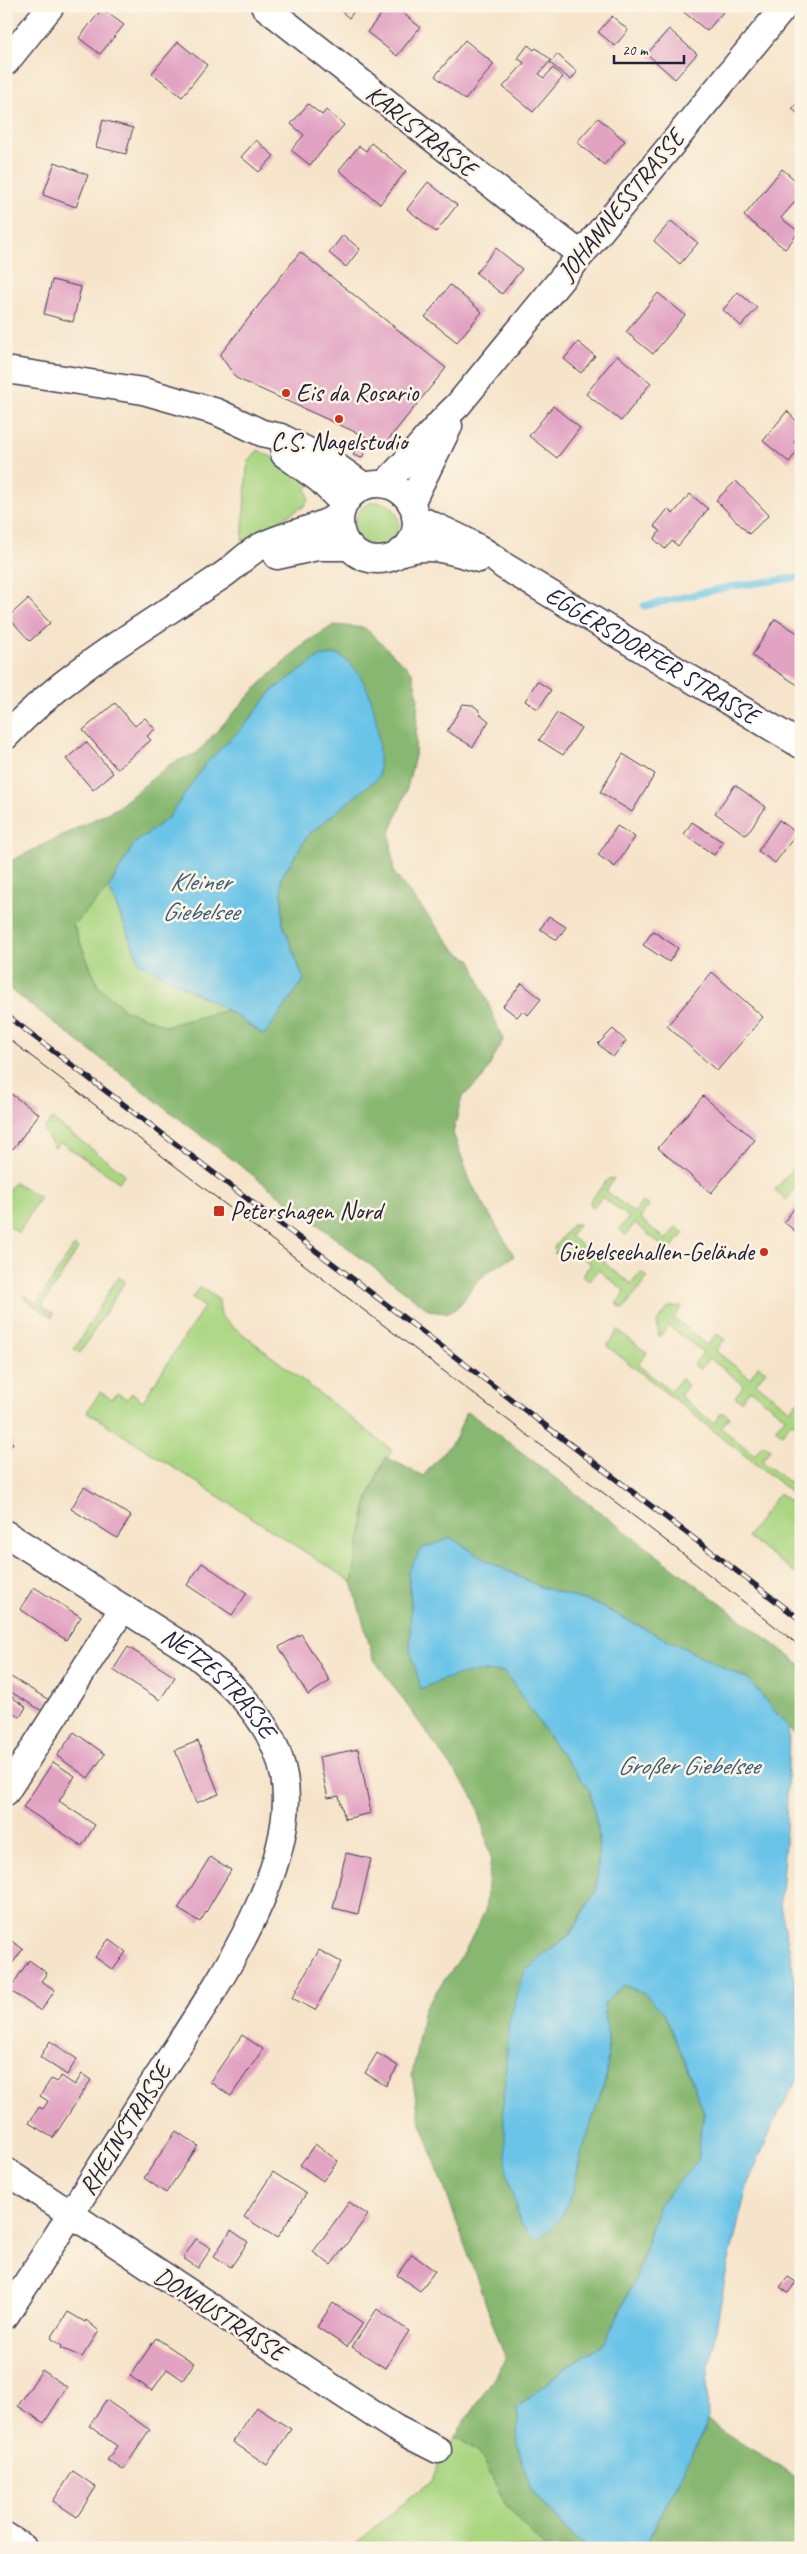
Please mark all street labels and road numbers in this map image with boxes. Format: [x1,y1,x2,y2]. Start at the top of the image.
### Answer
street label: KARLSTRASSE [359,78,485,186]
street label: JOHANNESSTRASSE [550,121,693,287]
street label: EGGERSDORFER STRASSE [540,579,768,734]
street label: NETZESTRASSE [155,1620,285,1746]
street label: RHEINSTRASSE [72,2054,180,2201]
street label: DONAUSTRASSE [148,2260,295,2370]

